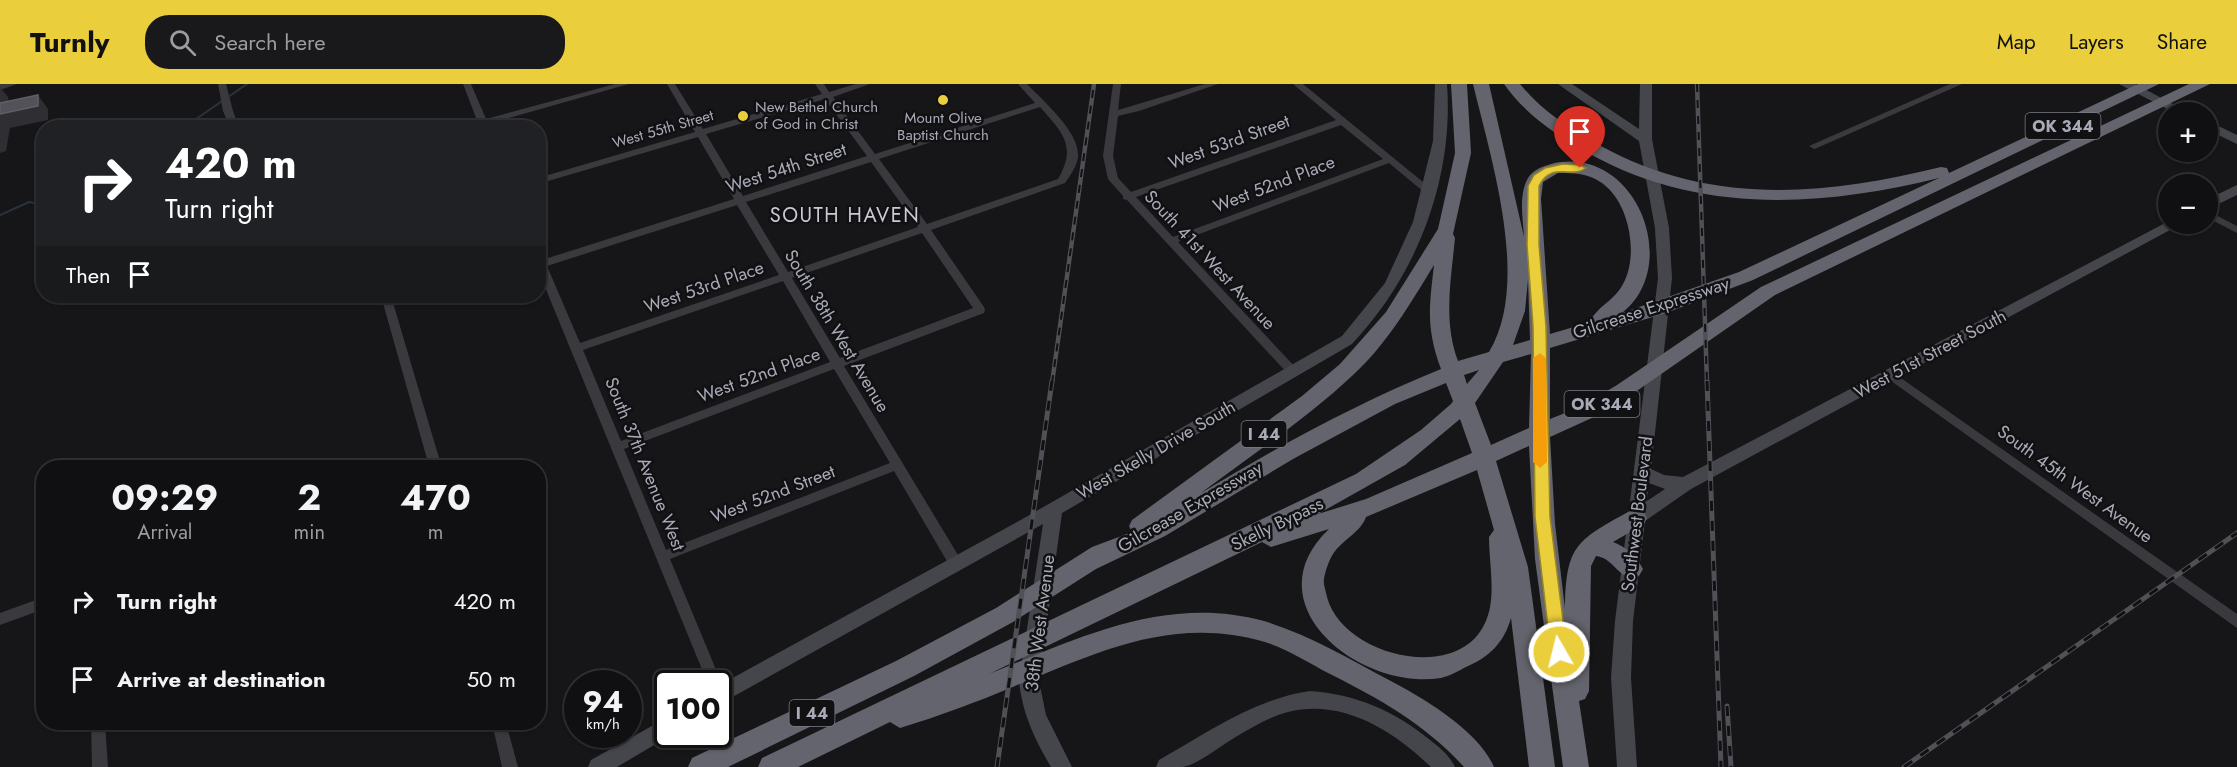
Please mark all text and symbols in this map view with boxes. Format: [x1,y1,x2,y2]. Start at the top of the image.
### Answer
search box [145,15,565,69]
text: Turnly [30,22,109,63]
icon: search [166,26,199,59]
text: Search here [214,26,326,58]
text: Map [1997,27,2036,57]
text: Layers [2069,27,2124,57]
text: Share [2157,27,2207,57]
marker: Mount Olive Baptist Church [936,93,950,107]
place label: New Bethel Church of God in Christ [755,96,878,135]
map controls [2158,102,2218,234]
button: + [2158,102,2218,162]
street label: West 55th Street [610,104,716,154]
pin [1554,106,1605,168]
place label: Mount Olive Baptist Church [897,107,989,146]
street label: West 53rd Street [1165,108,1294,176]
marker: New Bethel Church of God in Christ [736,109,750,123]
road number: OK 344 [2026,113,2100,139]
icon: arrive [1563,115,1596,148]
text: 420 m [165,133,297,194]
street label: West 54th Street [722,136,850,200]
icon: right [66,144,144,222]
street label: West 52nd Place [1209,149,1339,219]
button: − [2158,174,2218,234]
street label: South 41st West Avenue [1138,184,1282,336]
text: Turn right [165,189,273,228]
district label: SOUTH HAVEN [770,201,920,230]
street label: South 38th West Avenue [778,245,896,417]
street label: West 53rd Place [641,254,767,320]
icon: arrive [123,258,156,291]
text: Then [66,259,111,291]
street label: Gilcrease Expressway [1569,270,1733,346]
street label: West 51st Street South [1849,303,2011,405]
street label: West 52nd Place [694,341,824,409]
street label: South 37th Avenue West [598,373,692,555]
road number: OK 344 [1564,391,1640,417]
street label: West Skelly Drive South [1072,394,1240,506]
street label: South 45th West Avenue [1992,419,2158,549]
road number: I 44 [1242,421,1286,447]
street label: Southwest Boulevard [1615,435,1659,593]
street label: Gilcrease Expressway [1113,455,1267,559]
street label: West 52nd Street [707,458,839,530]
text: 09:29 [111,471,218,523]
text: 2 [297,471,321,523]
text: 470 [400,471,471,523]
street label: Skelly Bypass [1226,490,1328,558]
text: Arrival [137,518,192,547]
text: min [294,518,325,547]
text: m [428,518,443,547]
street label: 38th West Avenue [1019,553,1061,693]
icon: right [66,585,99,618]
text: Turn right [117,585,217,617]
text: 420 m [454,585,516,617]
position arrow [1527,620,1591,684]
icon: arrive [66,663,99,696]
text: Arrive at destination [117,663,326,695]
text: 50 m [467,663,516,695]
speed limit sign: 100 [654,670,732,748]
text: 94 [582,680,624,723]
road number: I 44 [790,700,834,726]
text: km/h [586,713,620,735]

